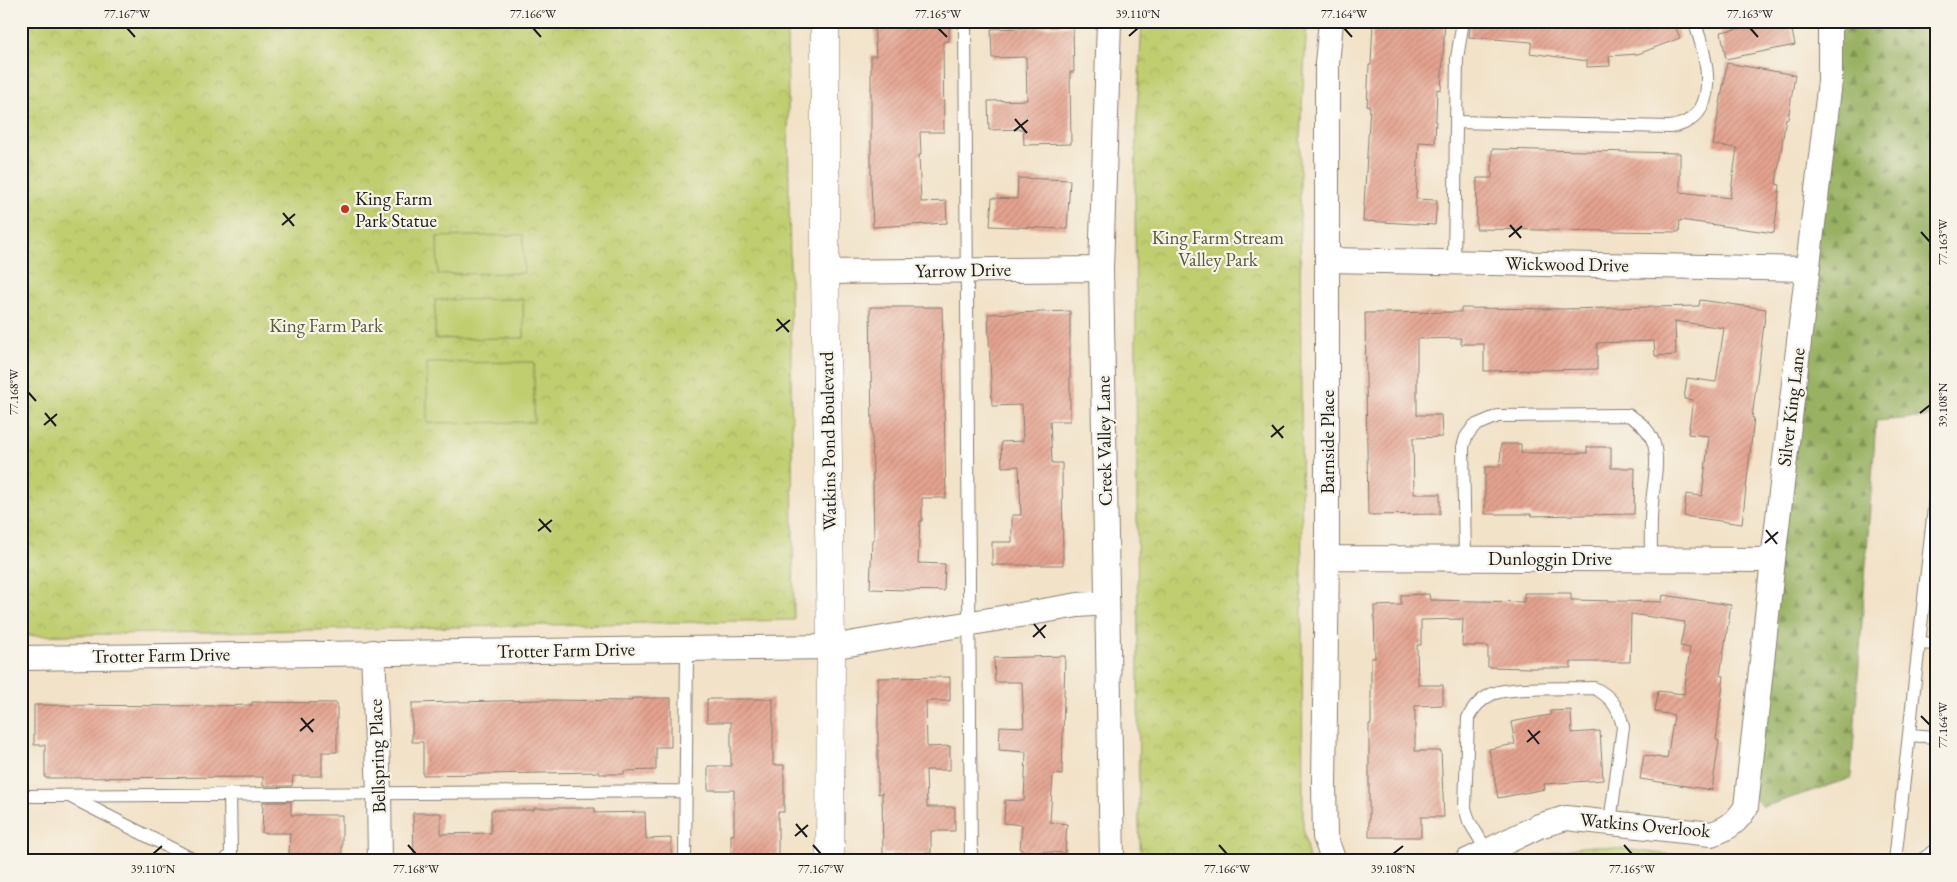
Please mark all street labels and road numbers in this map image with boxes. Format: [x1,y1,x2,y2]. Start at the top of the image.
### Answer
street label: Wickwood Drive [1505,250,1629,278]
street label: Yarrow Drive [915,257,1011,283]
street label: Silver King Lane [1771,346,1811,468]
street label: Watkins Pond Boulevard [814,351,842,531]
street label: Creek Valley Lane [1090,376,1118,506]
street label: Barnside Place [1315,390,1340,494]
street label: Dunloggin Drive [1488,546,1612,571]
street label: Trotter Farm Drive [497,636,635,664]
street label: Trotter Farm Drive [92,641,230,669]
street label: Bellspring Place [363,699,391,813]
street label: Watkins Overlook [1579,807,1712,843]

